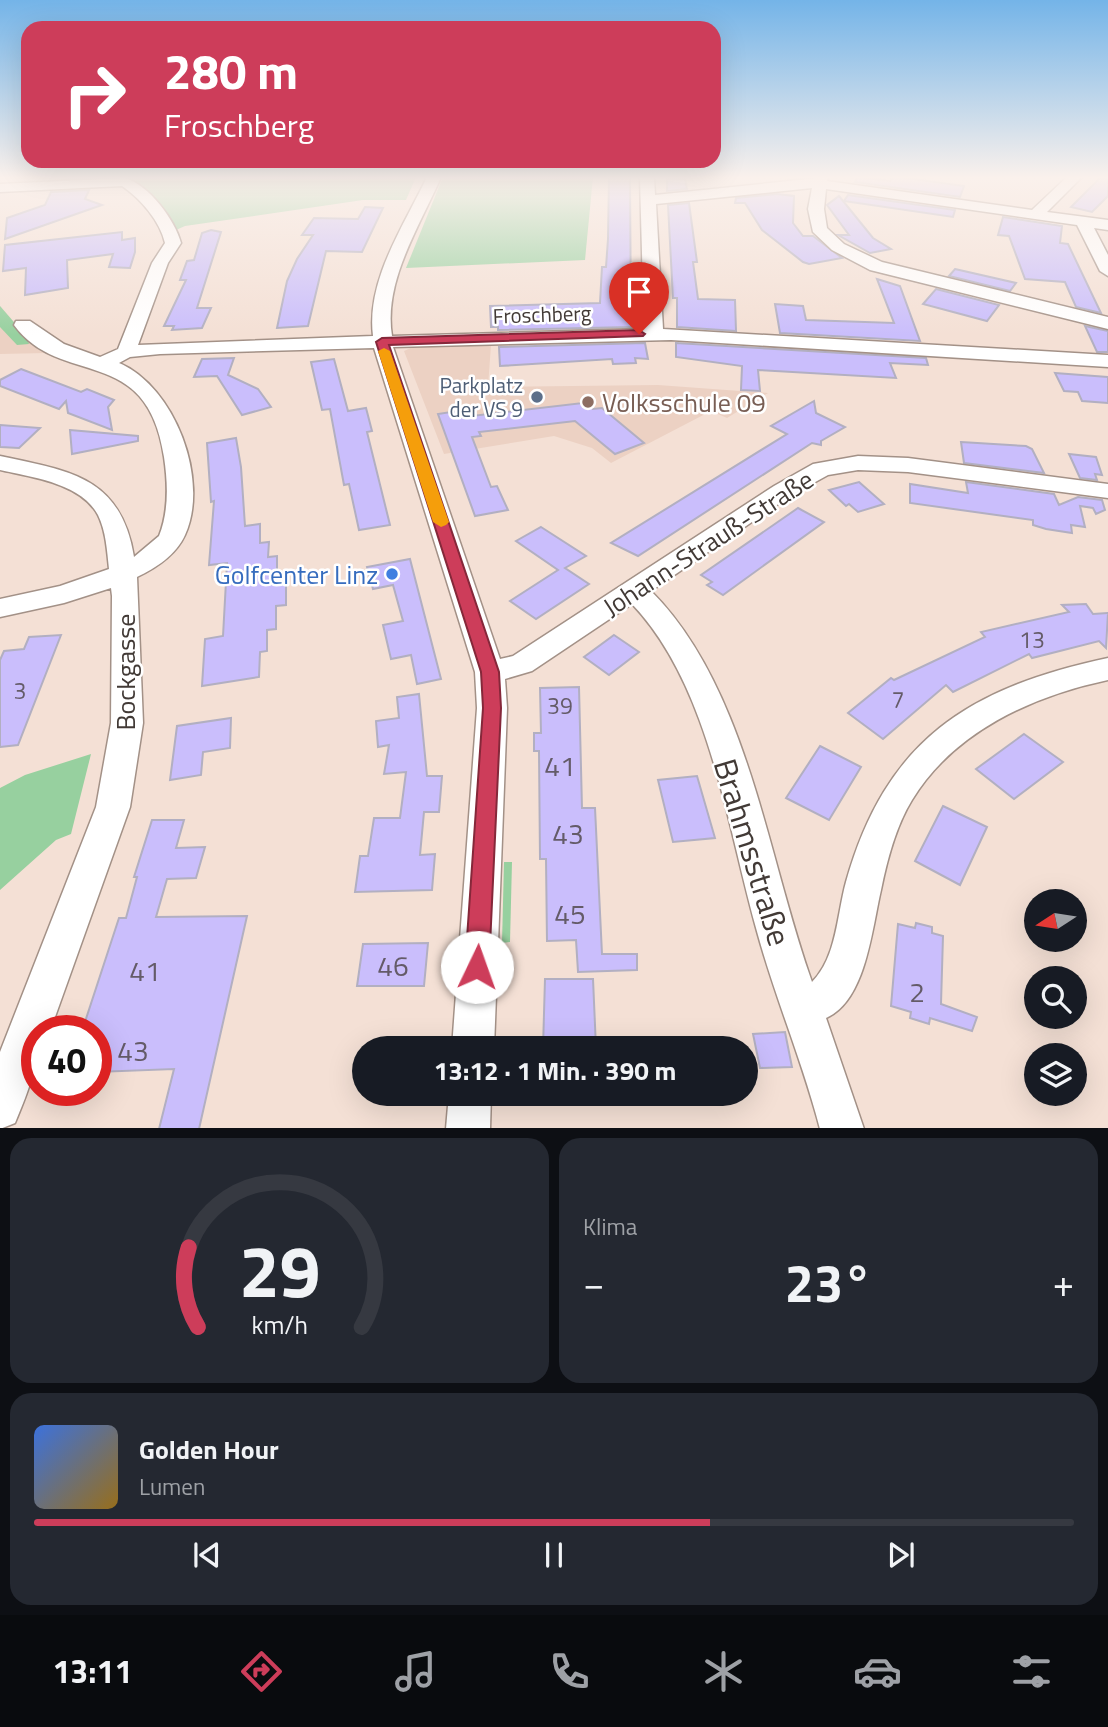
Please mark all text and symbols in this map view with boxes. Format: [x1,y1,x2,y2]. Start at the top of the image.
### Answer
text: 280 m [164,33,298,108]
icon: right [49,49,140,140]
text: Froschberg [164,101,314,149]
pin [609,262,669,334]
icon: arrive [620,273,658,311]
street label: Froschberg [492,296,592,332]
place label: Parkplatz der VS 9 [439,369,523,425]
place label: Volksschule 09 [602,383,766,422]
marker: Parkplatz der VS 9 [529,389,545,405]
marker: Volksschule 09 [580,394,596,410]
street label: Johann-Strauß-Straße [595,460,821,626]
place label: Golfcenter Linz [215,555,378,594]
marker: Golfcenter Linz [384,566,400,582]
street label: Bockgasse [106,614,145,730]
house number: 13 [1019,622,1045,657]
house number: 3 [14,673,26,708]
house number: 7 [892,682,904,717]
house number: 39 [547,688,573,723]
house number: 41 [544,744,576,787]
street label: Brahmsstraße [702,753,804,951]
house number: 43 [552,812,584,855]
north arrow [1024,889,1087,952]
map controls [1024,889,1087,1106]
house number: 45 [554,892,586,935]
position arrow [440,930,514,1004]
house number: 46 [377,944,409,987]
house number: 41 [129,949,161,992]
button: search [1024,966,1087,1029]
house number: 2 [909,970,925,1013]
speed limit sign: 40 [21,1015,112,1106]
house number: 43 [117,1029,149,1072]
button: layers [1024,1043,1087,1106]
text: 13:12 · 1 Min. · 390 m [434,1051,676,1090]
text: Klima [583,1209,637,1244]
text: 29 [239,1215,320,1325]
text: 23° [785,1243,872,1322]
text: − [583,1254,604,1312]
text: + [1053,1254,1074,1312]
text: km/h [251,1305,308,1343]
text: Golden Hour [139,1430,279,1469]
text: Lumen [139,1469,205,1504]
icon: previous [188,1536,226,1574]
icon: pause [535,1536,573,1574]
icon: next [882,1536,920,1574]
text: 13:11 [52,1647,132,1695]
icon: directions [237,1647,286,1696]
icon: music [391,1647,440,1696]
icon: phone [545,1647,594,1696]
icon: climate [699,1647,748,1696]
icon: car [853,1647,902,1696]
icon: filters [1007,1647,1056,1696]

